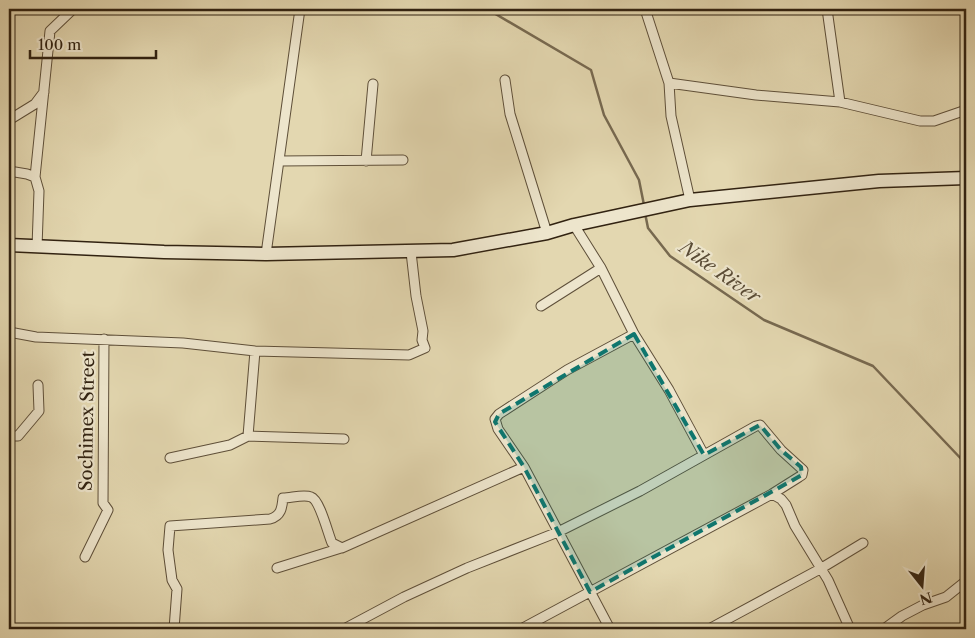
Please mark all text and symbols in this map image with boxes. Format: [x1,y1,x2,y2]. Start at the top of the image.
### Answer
scale bar [30,28,156,60]
text: 100 m [38,35,81,54]
water label: Nike River [674,235,766,309]
street label: Sochimex Street [75,350,99,491]
north arrow [898,560,948,610]
text: N [917,588,934,609]

